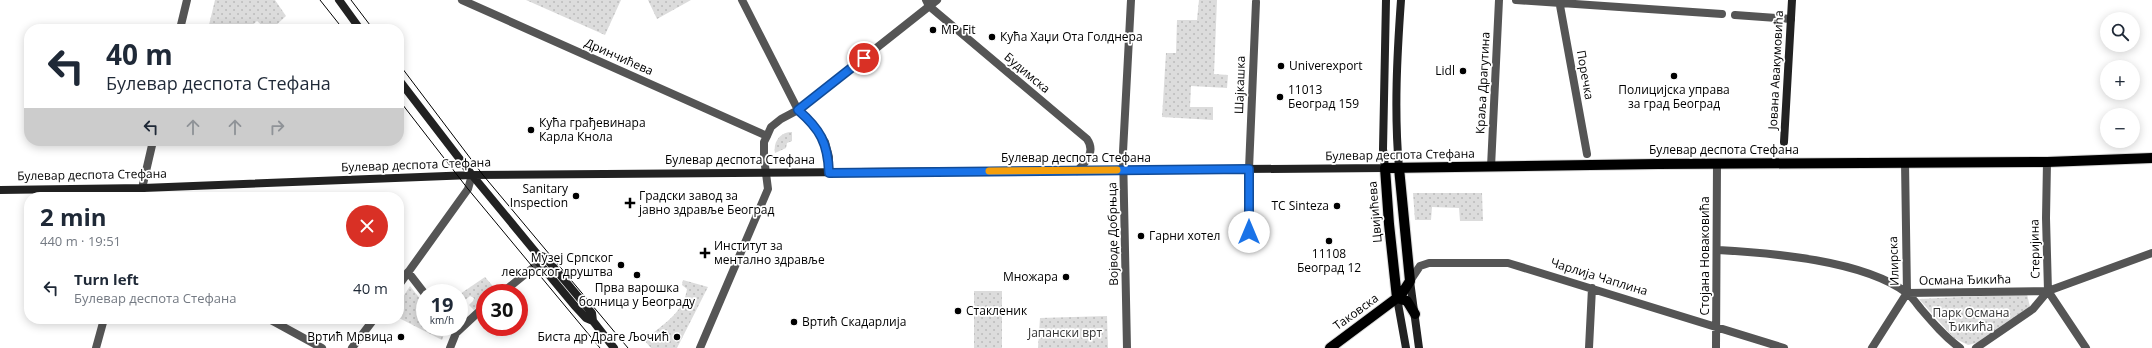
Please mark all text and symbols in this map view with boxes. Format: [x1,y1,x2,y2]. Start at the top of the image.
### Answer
street label: Јована Авакумовића [1764,10,1787,131]
map controls [2100,12,2140,148]
button: search [2100,12,2140,52]
place label: MP Fit [941,21,976,38]
marker: MP Fit [928,25,938,35]
place label: Кућа Хаџи Ота Голднера [1000,28,1143,45]
marker: Кућа Хаџи Ота Голднера [987,32,997,42]
street label: Краља Драгутина [1471,32,1494,134]
street label: Дринчићева [582,34,656,79]
text: 40 m [106,35,173,73]
icon: left [40,40,92,92]
pin [847,41,881,75]
icon: arrive [853,47,875,69]
street label: Будимска [1001,48,1054,97]
street label: Поречка [1573,49,1598,101]
street label: Шајкашка [1230,55,1249,115]
place label: Univerexport [1289,57,1363,74]
button: + [2100,60,2140,100]
marker: Univerexport [1276,61,1286,71]
place label: Lidl [1435,62,1455,79]
marker: Lidl [1458,66,1468,76]
text: Булевар деспота Стефана [106,71,331,95]
marker: Полицијска управа за град Београд [1669,71,1679,81]
place label: 11013 Београд 159 [1288,81,1359,112]
place label: Полицијска управа за град Београд [1618,81,1730,112]
marker: 11013 Београд 159 [1275,92,1285,102]
button: − [2100,108,2140,148]
place label: Кућа грађевинара Карла Кнола [539,114,646,145]
icon: left [140,116,162,138]
icon: ahead [182,116,204,138]
icon: ahead [224,116,246,138]
icon: right [266,116,288,138]
marker: Кућа грађевинара Карла Кнола [526,125,536,135]
street label: Булевар деспота Стефана [1649,141,1799,158]
street label: Булевар деспота Стефана [1325,145,1475,164]
street label: Булевар деспота Стефана [1001,149,1151,166]
street label: Булевар деспота Стефана [665,151,815,168]
street label: Булевар деспота Стефана [341,153,491,176]
street label: Булевар деспота Стефана [17,165,167,184]
place label: Sanitary Inspection [510,180,569,211]
street label: Цвијићева [1363,181,1386,244]
street label: Војводе Добрњца [1103,182,1122,286]
place label: Градски завод за јавно здравље Београд [638,187,775,218]
marker: Sanitary Inspection [571,191,581,201]
street label: Стојана Новаковића [1696,196,1713,316]
marker: Градски завод за јавно здравље Београд [624,197,636,209]
place label: TC Sinteza [1271,197,1329,214]
text: 2 min [40,200,107,233]
marker: TC Sinteza [1332,201,1342,211]
button: close [346,205,388,247]
position arrow [1228,211,1270,253]
street label: Стеријина [2025,219,2044,279]
place label: Гарни хотел [1149,227,1220,244]
marker: Гарни хотел [1136,231,1146,241]
text: 440 m · 19:51 [40,232,121,250]
marker: 11108 Београд 12 [1324,236,1334,246]
street label: Илирска [1884,236,1903,286]
place label: Институт за ментално здравље [714,237,825,268]
place label: 11108 Београд 12 [1297,245,1361,276]
marker: Институт за ментално здравље [699,247,711,259]
place label: Музеј Српског лекарског друштва [502,249,613,280]
street label: Чарлија Чаплина [1548,254,1650,299]
marker: Музеј Српског лекарског друштва [616,260,626,270]
place label: Множара [1003,268,1058,285]
text: Turn left [74,269,139,289]
marker: Прва варошка болница у Београду [632,270,642,280]
street label: Османа Ђикића [1919,270,2011,289]
marker: Множара [1061,272,1071,282]
icon: left [40,277,62,299]
text: 40 m [353,278,388,298]
place label: Прва варошка болница у Београду [579,279,696,310]
speed limit sign: 30 [476,284,528,336]
text: Булевар деспота Стефана [74,289,236,307]
street label: Таковска [1330,289,1382,334]
text: 19 [431,291,453,318]
place label: Стакленик [966,302,1028,319]
park label: Парк Османа Ђикића [1933,304,2009,335]
marker: Стакленик [953,306,963,316]
text: km/h [430,313,454,327]
place label: Вртић Скадарлија [802,313,906,330]
marker: Вртић Скадарлија [789,317,799,327]
park label: Јапански врт [1027,324,1102,341]
place label: Вртић Мрвица [307,328,393,345]
place label: Биста др Драге Љочић [538,328,669,345]
marker: Вртић Мрвица [396,332,406,342]
marker: Биста др Драге Љочић [672,332,682,342]

